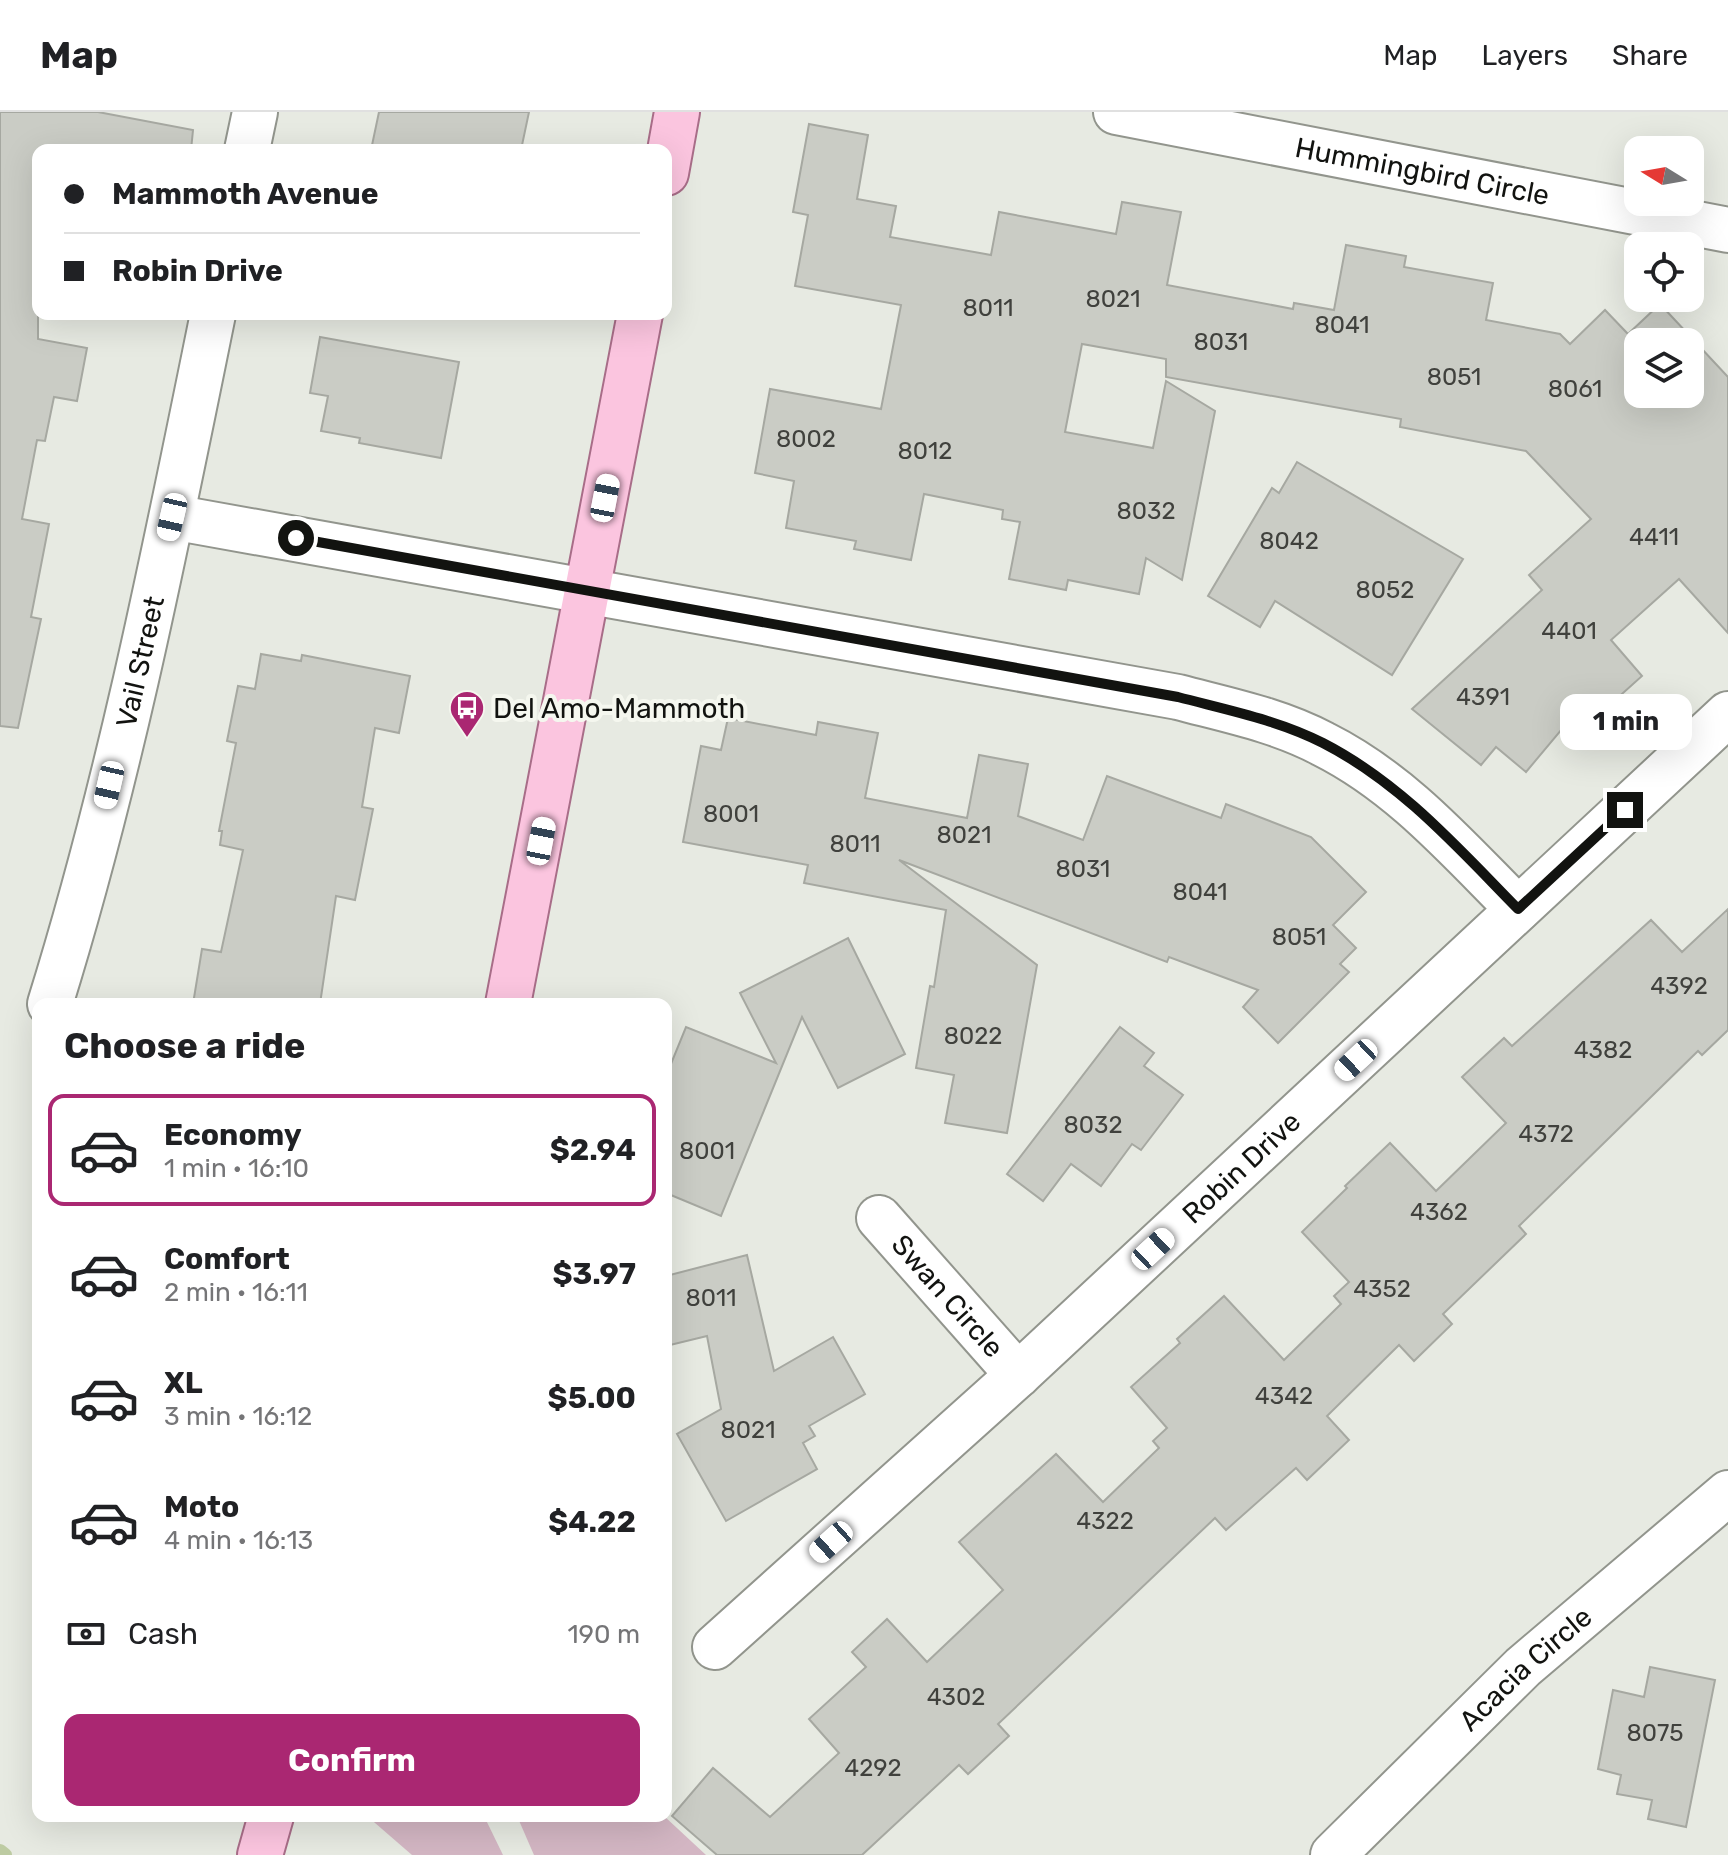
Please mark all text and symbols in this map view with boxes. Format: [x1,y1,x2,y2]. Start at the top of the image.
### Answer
text: Map [40,32,118,78]
text: Map [1383,39,1438,72]
text: Layers [1482,39,1568,72]
text: Share [1612,39,1688,72]
street label: Hummingbird Circle [1292,130,1552,212]
north arrow [1624,136,1704,216]
map controls [1624,136,1704,408]
text: Mammoth Avenue [112,176,379,212]
button: locate [1624,232,1704,312]
text: Robin Drive [112,253,283,289]
house number: 8021 [1086,285,1140,313]
house number: 8011 [962,294,1014,322]
house number: 8041 [1314,311,1370,339]
house number: 8031 [1194,328,1248,356]
button: layers [1624,328,1704,408]
house number: 8051 [1427,363,1481,391]
house number: 8061 [1548,375,1602,403]
house number: 8002 [776,425,836,453]
house number: 8012 [898,437,952,465]
car [589,472,621,524]
car [155,491,189,543]
house number: 8032 [1116,497,1176,525]
route start [278,520,314,556]
house number: 4411 [1629,523,1679,551]
house number: 8042 [1259,527,1319,555]
house number: 8052 [1356,576,1414,604]
street label: Vail Street [109,593,171,731]
house number: 4401 [1541,617,1597,645]
house number: 4391 [1456,683,1510,711]
bus stop icon: Del Amo-Mammoth [448,689,486,739]
place label: Del Amo-Mammoth [493,692,745,725]
callout: 1 min [1559,694,1691,750]
text: 1 min [1593,706,1659,737]
car [92,759,126,811]
route end [1607,792,1643,828]
house number: 8001 [703,800,759,828]
car [525,815,557,867]
house number: 8021 [937,821,991,849]
house number: 8011 [829,830,881,858]
house number: 8031 [1056,855,1110,883]
house number: 8041 [1172,878,1228,906]
house number: 8051 [1272,923,1326,951]
house number: 4392 [1650,972,1708,1000]
house number: 8022 [944,1022,1002,1050]
text: Choose a ride [64,1024,305,1067]
car [1330,1035,1382,1085]
house number: 4382 [1574,1036,1632,1064]
street label: Robin Drive [1175,1104,1307,1230]
house number: 8032 [1063,1111,1123,1139]
icon: car [68,1114,140,1186]
text: Economy [164,1117,302,1153]
house number: 4372 [1518,1120,1574,1148]
text: $2.94 [550,1132,636,1168]
house number: 8001 [679,1137,735,1165]
text: 1 min · 16:10 [164,1153,309,1184]
house number: 4362 [1410,1198,1468,1226]
car [1127,1224,1179,1274]
street label: Swan Circle [885,1228,1011,1364]
icon: car [68,1238,140,1310]
text: Comfort [164,1241,290,1277]
text: $3.97 [552,1256,636,1292]
house number: 4352 [1353,1275,1411,1303]
text: 2 min · 16:11 [164,1277,308,1308]
house number: 8011 [685,1284,737,1312]
icon: car [68,1362,140,1434]
text: XL [164,1365,203,1401]
text: $5.00 [548,1380,636,1416]
house number: 4342 [1255,1382,1313,1410]
text: 3 min · 16:12 [164,1401,312,1432]
house number: 8021 [721,1416,775,1444]
icon: car [68,1486,140,1558]
text: Moto [164,1489,239,1525]
text: $4.22 [548,1504,636,1540]
house number: 4322 [1076,1507,1134,1535]
car [805,1517,857,1567]
text: 4 min · 16:13 [164,1525,313,1556]
street label: Acacia Circle [1452,1600,1598,1737]
icon: cash [64,1612,108,1656]
text: Cash [128,1616,198,1652]
text: 190 m [567,1619,640,1650]
house number: 4302 [927,1683,985,1711]
button: Confirm [64,1714,640,1806]
house number: 8075 [1626,1719,1684,1747]
house number: 4292 [844,1754,902,1782]

